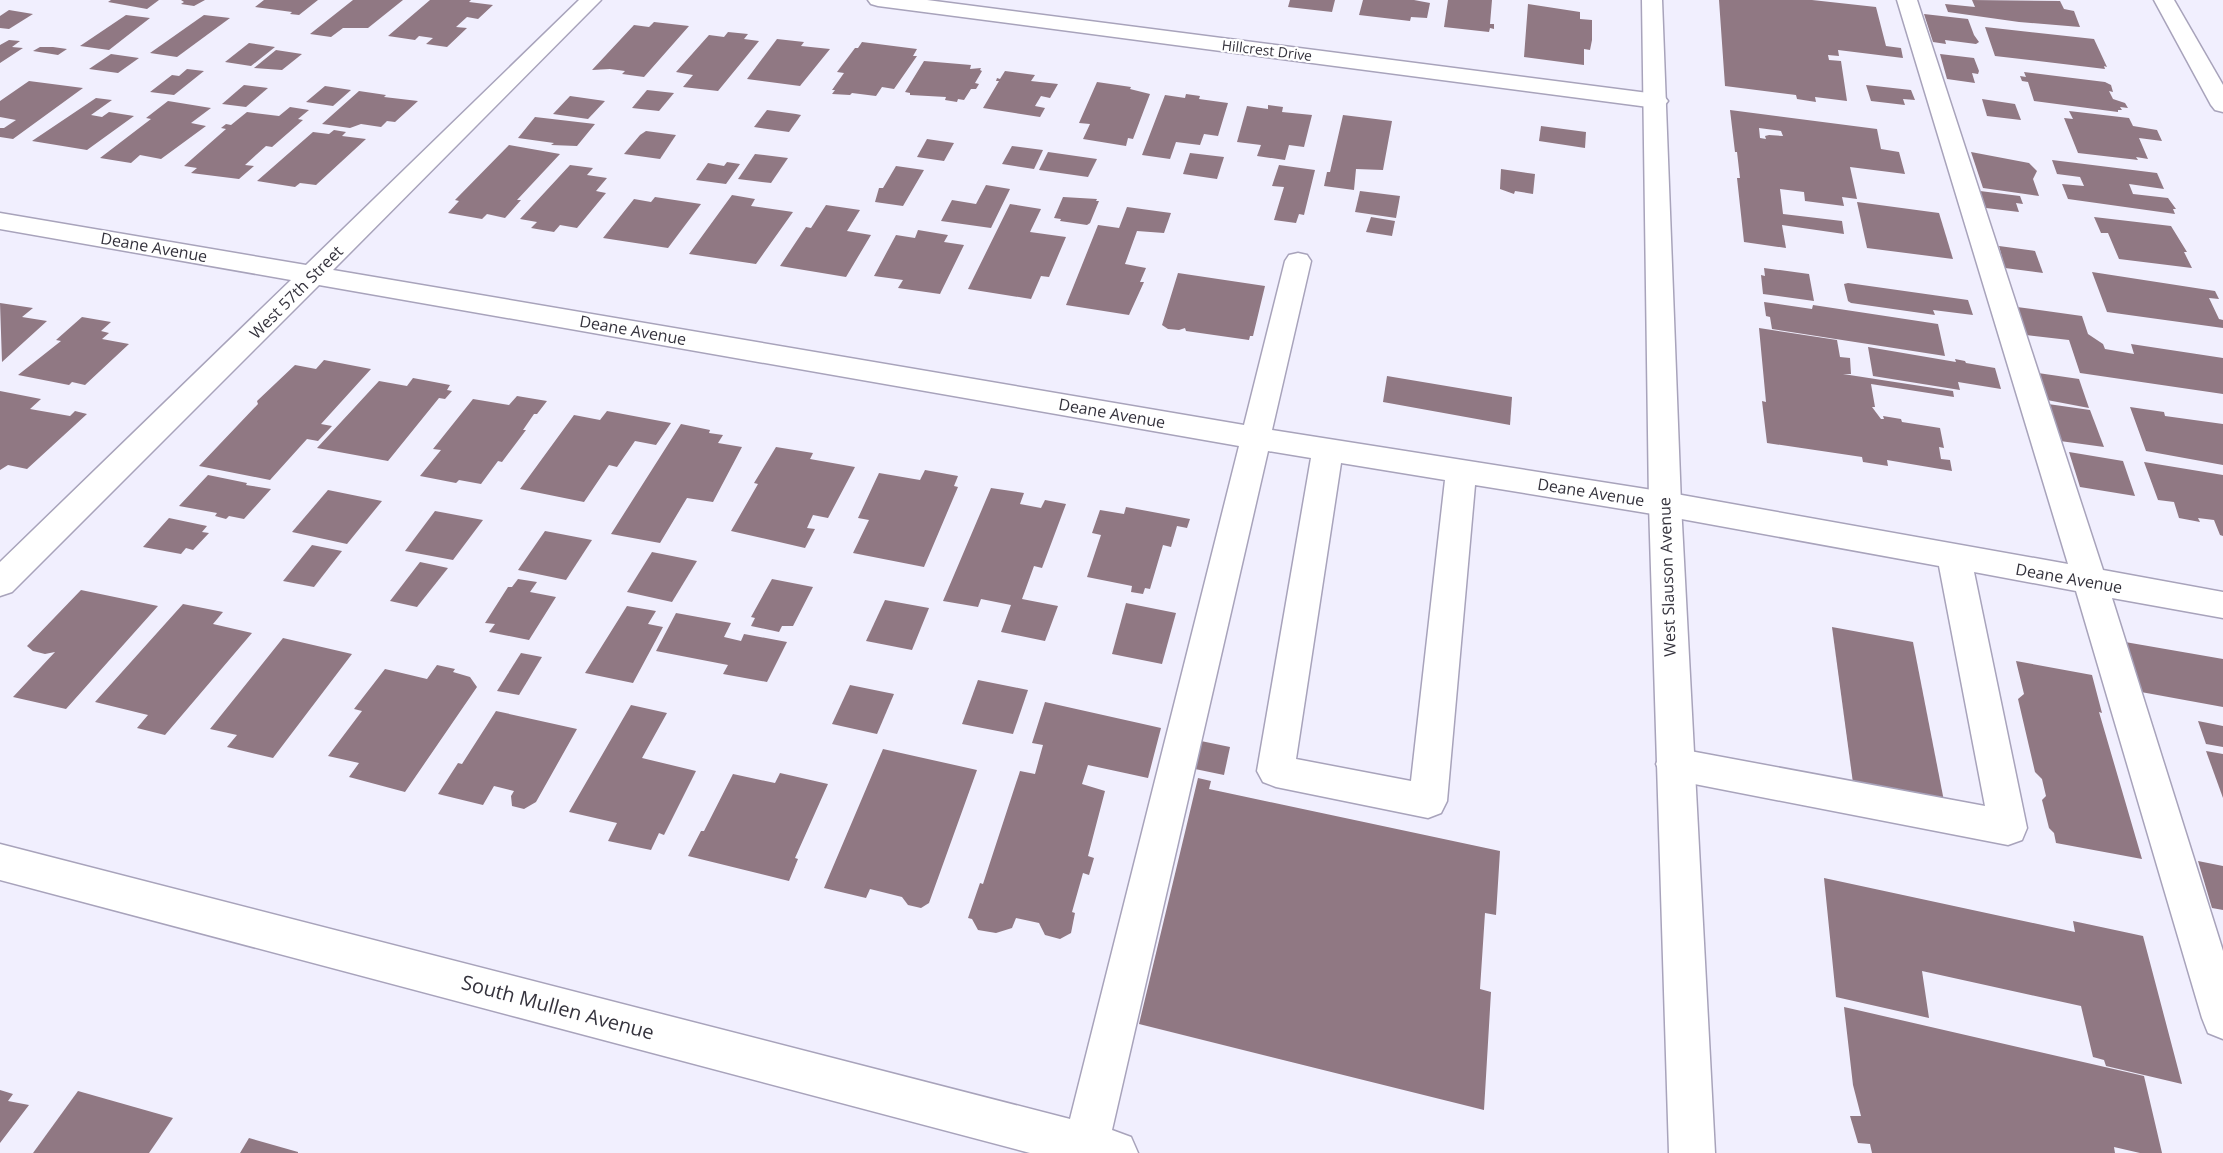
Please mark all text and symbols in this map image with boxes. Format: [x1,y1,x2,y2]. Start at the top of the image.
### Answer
street label: Hillcrest Drive [1221,35,1313,65]
street label: Deane Avenue [99,227,209,267]
street label: West 57th Street [244,240,348,344]
street label: Deane Avenue [578,310,688,350]
street label: Deane Avenue [1057,393,1167,433]
street label: Deane Avenue [1536,473,1646,511]
street label: West Slauson Avenue [1653,497,1681,657]
street label: Deane Avenue [2014,558,2124,598]
street label: South Mullen Avenue [459,968,657,1046]

